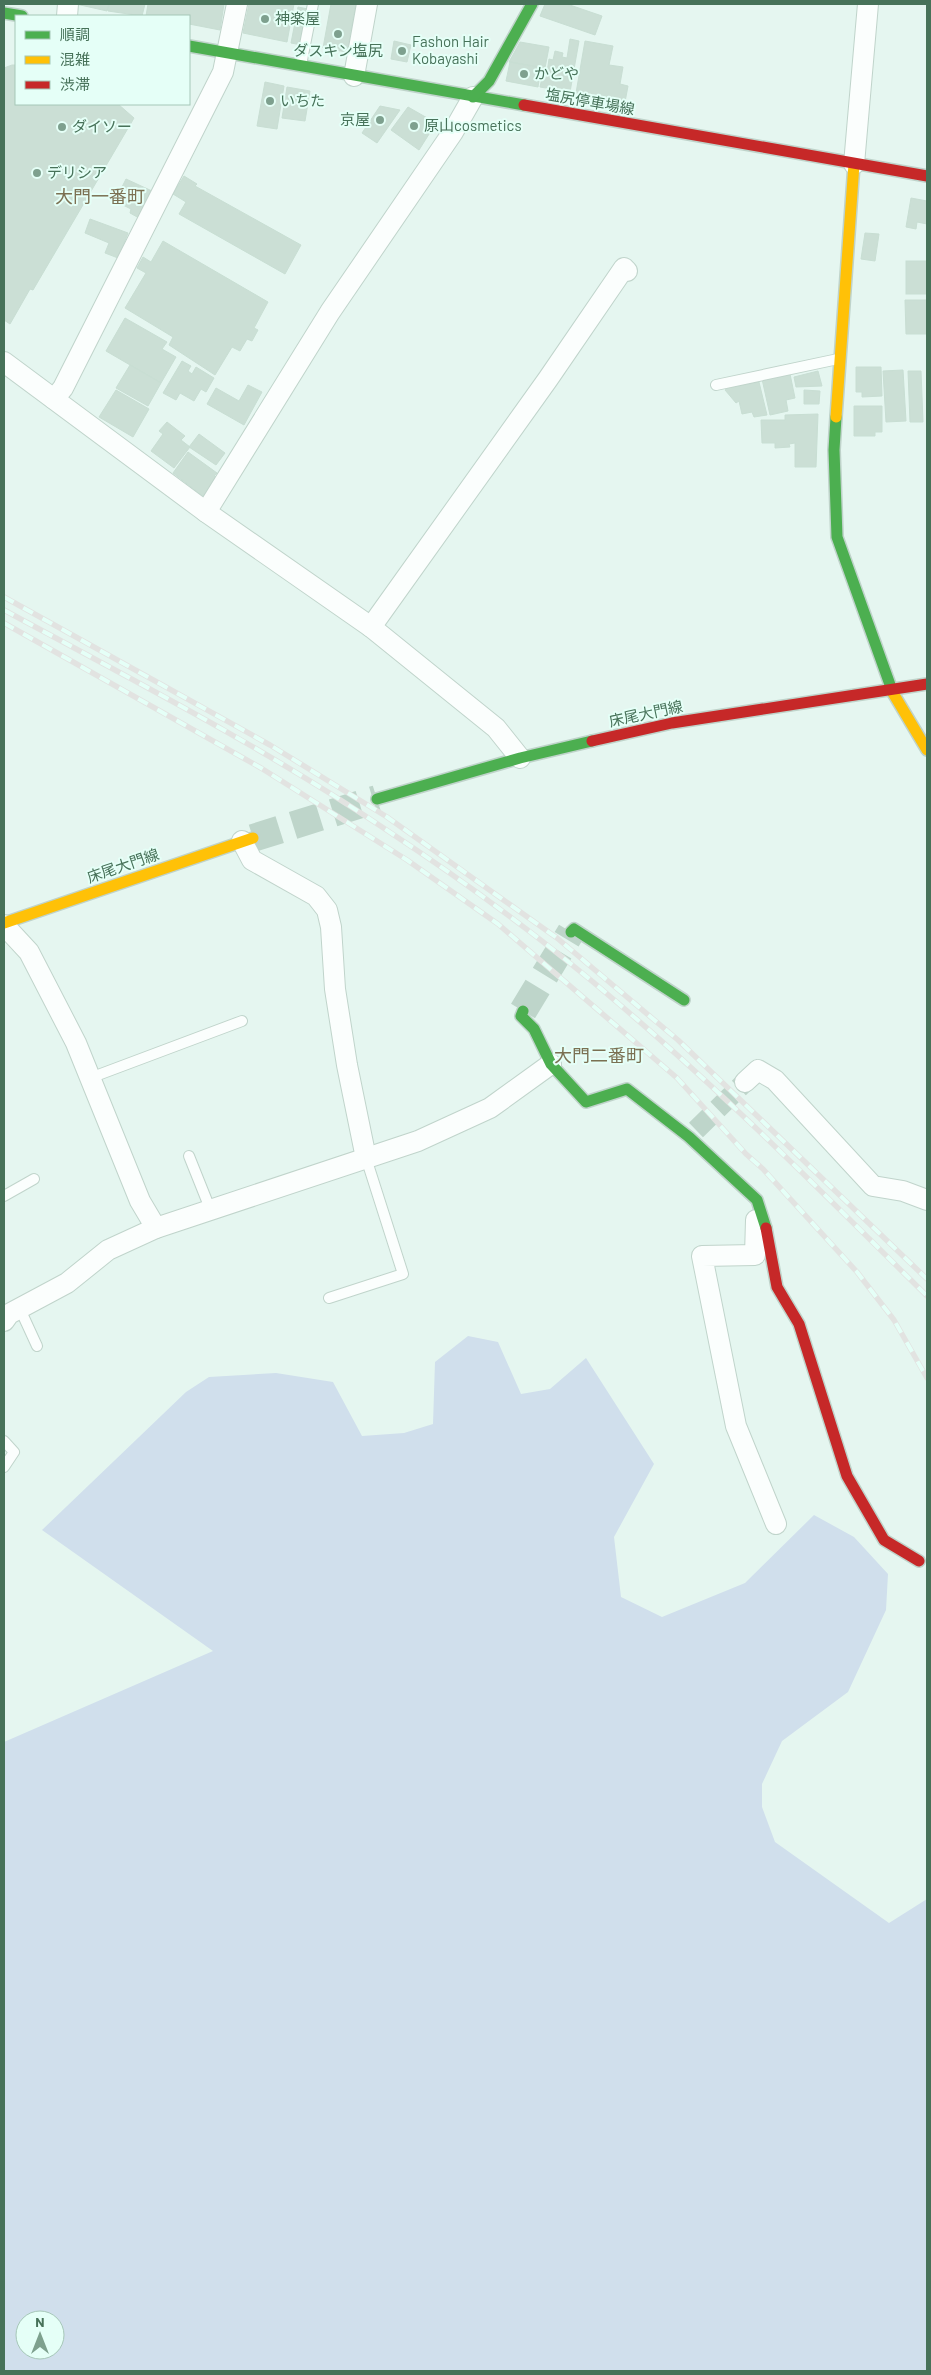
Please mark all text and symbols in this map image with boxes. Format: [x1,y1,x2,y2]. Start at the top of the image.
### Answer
place label: 神楽屋 [275,9,320,27]
marker: 神楽屋 [259,13,271,25]
legend [15,15,190,105]
text: 順調 [60,25,90,43]
marker: ダスキン塩尻 [332,28,344,40]
place label: Fashon Hair Kobayashi [412,32,489,67]
place label: ダスキン塩尻 [293,41,383,59]
marker: Fashon Hair Kobayashi [396,45,408,57]
text: 混雑 [60,50,90,68]
place label: かどや [534,64,579,82]
marker: かどや [518,68,530,80]
text: 渋滞 [60,75,90,93]
street label: 塩尻停車場線 [544,84,636,118]
place label: いちた [280,91,325,109]
marker: いちた [264,95,276,107]
place label: 京屋 [340,110,370,128]
marker: 京屋 [374,114,386,126]
place label: 原山cosmetics [424,116,522,134]
place label: ダイソー [72,117,132,135]
marker: 原山cosmetics [408,120,420,132]
marker: ダイソー [56,121,68,133]
place label: デリシア [47,163,107,181]
marker: デリシア [31,167,43,179]
district label: 大門一番町 [55,185,145,207]
street label: 床尾大門線 [607,696,684,730]
street label: 床尾大門線 [84,844,161,886]
district label: 大門二番町 [554,1044,644,1066]
north arrow [15,2310,65,2360]
text: N [35,2313,45,2330]

